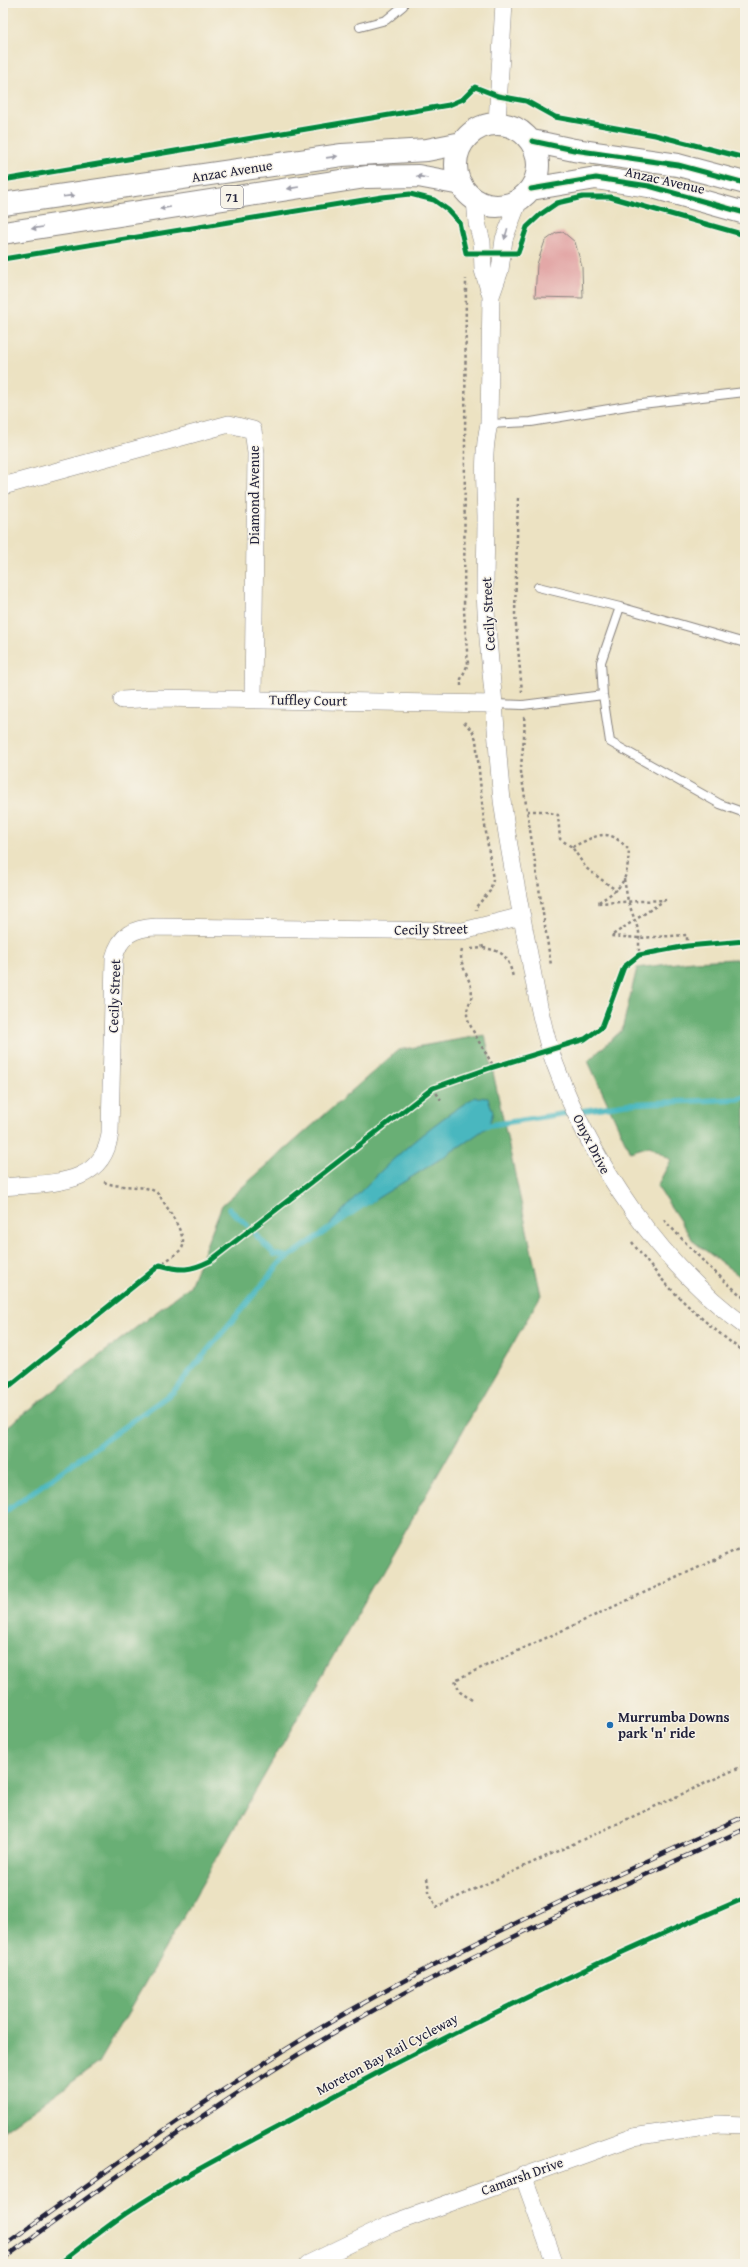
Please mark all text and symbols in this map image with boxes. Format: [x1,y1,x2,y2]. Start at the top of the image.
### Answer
one-way arrow [326,154,338,160]
street label: Anzac Avenue [190,155,274,187]
street label: Anzac Avenue [623,161,707,199]
one-way arrow [416,174,429,180]
one-way arrow [287,185,300,191]
road number: 71 [221,186,243,208]
one-way arrow [63,193,75,199]
one-way arrow [159,205,171,211]
one-way arrow [31,225,43,231]
one-way arrow [503,228,509,240]
street label: Diamond Avenue [244,445,264,545]
street label: Cecily Street [476,577,500,651]
street label: Tuffley Court [269,689,347,711]
street label: Cecily Street [394,918,468,940]
street label: Cecily Street [103,959,125,1033]
street label: Onyx Drive [568,1111,616,1178]
place label: Murrumba Downs park 'n' ride [618,1707,730,1743]
marker: Murrumba Downs park 'n' ride [605,1720,615,1730]
street label: Moreton Bay Rail Cycleway [312,2008,462,2100]
street label: Camarsh Drive [478,2152,566,2200]

